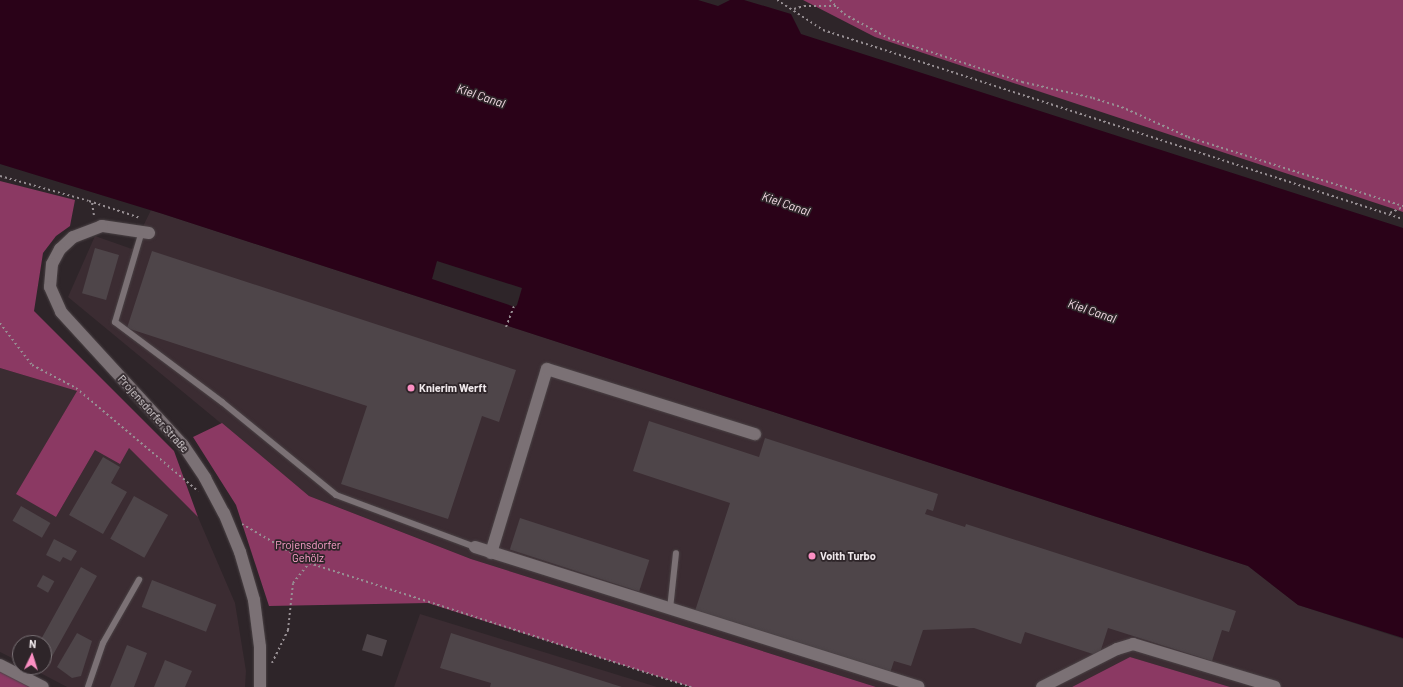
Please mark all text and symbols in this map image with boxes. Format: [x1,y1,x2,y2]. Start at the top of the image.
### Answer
water label: Kiel Canal [455,81,507,111]
water label: Kiel Canal [760,189,812,219]
water label: Kiel Canal [1066,296,1118,326]
street label: Projensdorfer Straße [115,372,191,456]
place label: Knierim Werft [419,381,487,395]
marker: Knierim Werft [406,383,416,393]
park label: Projensdorfer Gehölz [275,539,341,565]
place label: Voith Turbo [820,549,876,563]
marker: Voith Turbo [807,551,817,561]
north arrow [12,635,52,675]
text: N [29,637,37,650]

